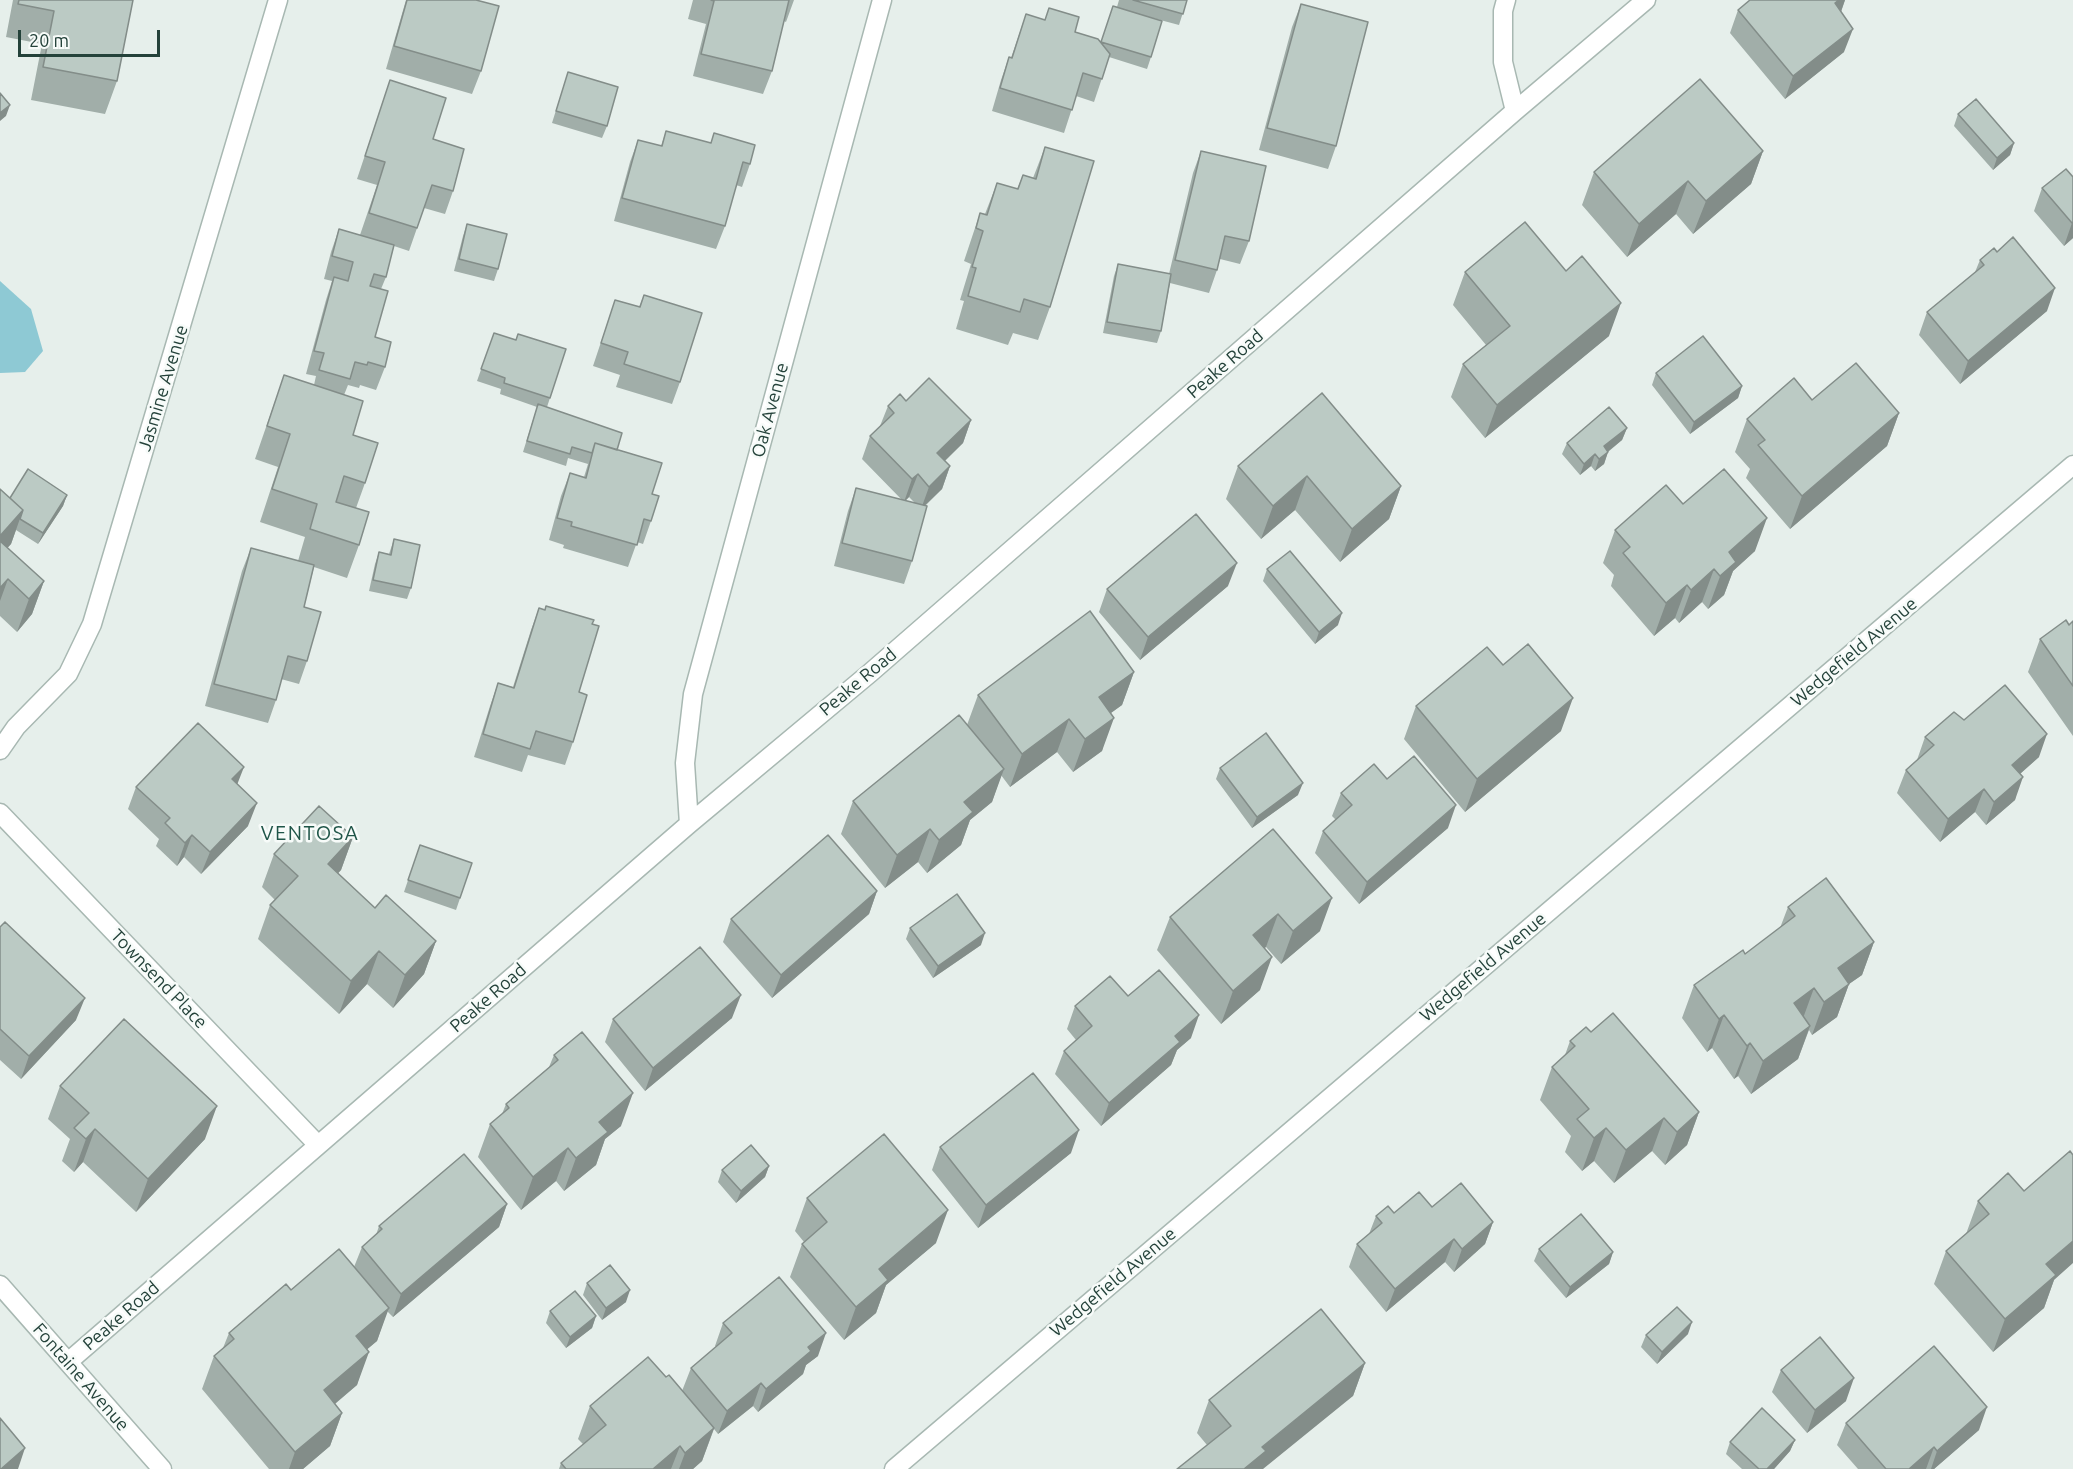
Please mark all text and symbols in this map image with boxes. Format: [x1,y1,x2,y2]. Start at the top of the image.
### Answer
scale bar [21,18,164,56]
text: 20 m [29,30,69,50]
street label: Jasmine Avenue [134,322,192,454]
street label: Peake Road [1182,325,1268,403]
street label: Oak Avenue [747,360,793,460]
street label: Wedgefield Avenue [1786,593,1922,711]
street label: Peake Road [815,644,901,720]
district label: VENTOSA [261,821,359,845]
street label: Wedgefield Avenue [1415,908,1551,1026]
street label: Townsend Place [106,925,212,1033]
street label: Peake Road [445,959,531,1037]
street label: Wedgefield Avenue [1045,1223,1181,1341]
street label: Peake Road [78,1277,164,1355]
street label: Fontaine Avenue [28,1319,134,1435]

